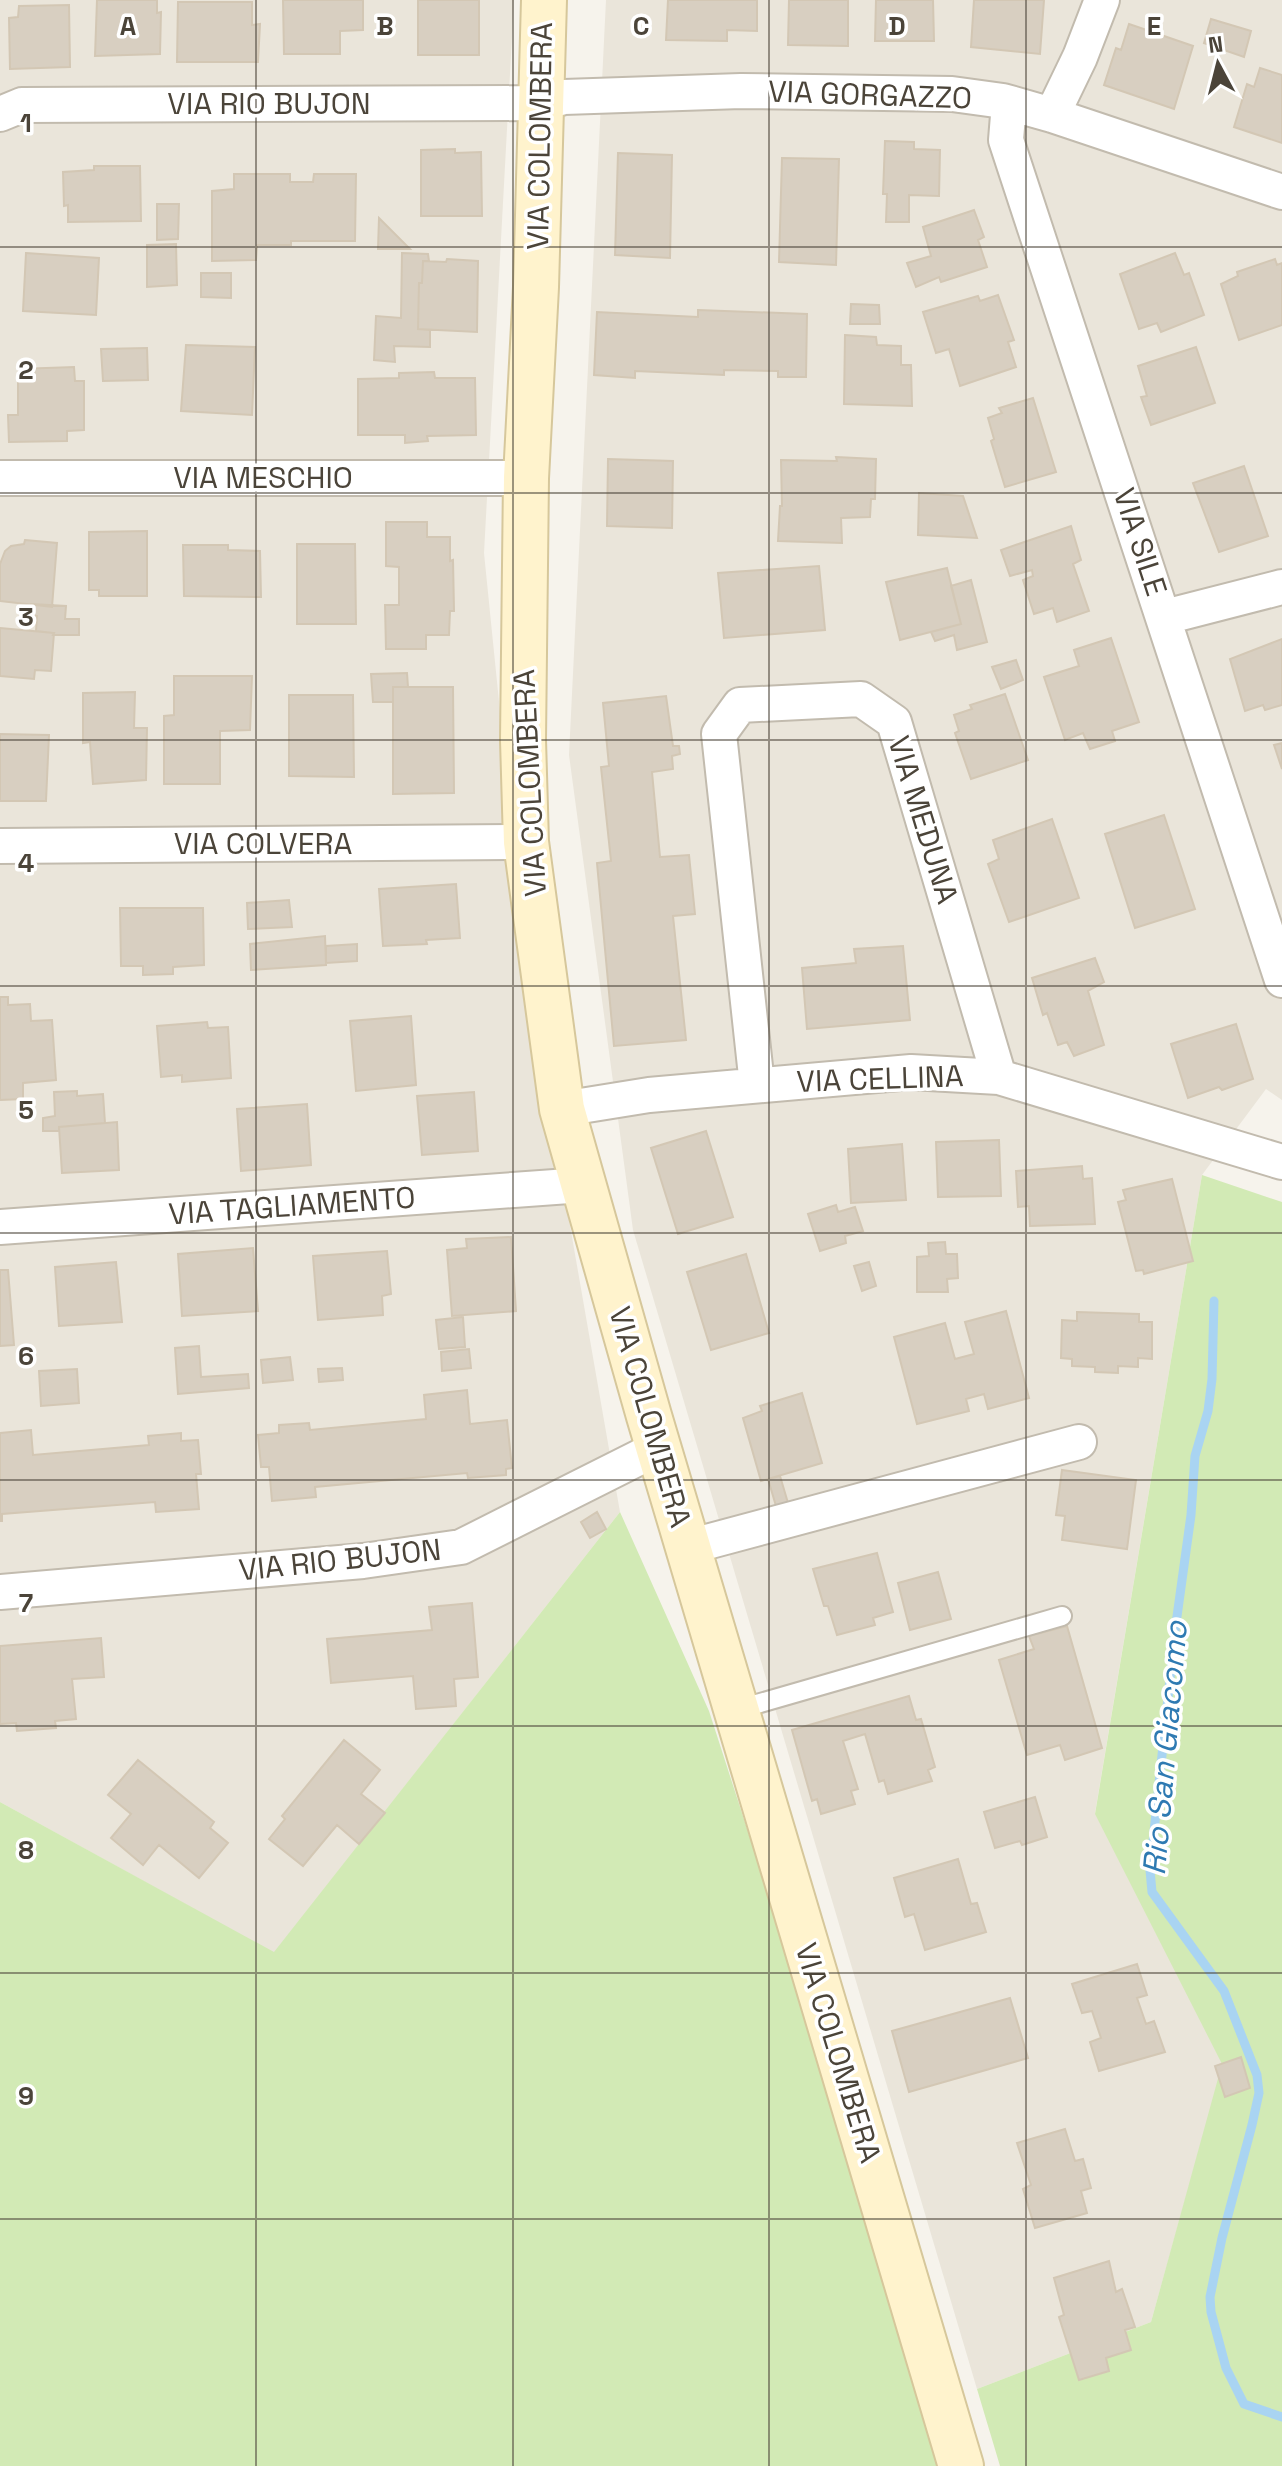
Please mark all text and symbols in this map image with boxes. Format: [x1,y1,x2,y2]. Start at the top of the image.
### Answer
text: A [120,9,137,43]
text: B [376,9,394,43]
text: C [633,9,649,43]
text: D [888,9,906,43]
text: E [1147,9,1161,43]
street label: VIA COLOMBERA [518,22,561,250]
north arrow [1178,24,1258,104]
text: N [1207,29,1225,59]
street label: VIA GORGAZZO [767,71,973,118]
street label: VIA RIO BUJON [167,84,371,123]
text: 1 [20,106,32,140]
text: 2 [18,353,34,387]
street label: VIA MESCHIO [173,458,353,497]
street label: VIA SILE [1105,483,1176,601]
text: 3 [18,600,34,634]
street label: VIA COLOMBERA [504,668,555,898]
street label: VIA MEDUNA [879,731,968,909]
street label: VIA COLVERA [174,824,352,863]
text: 4 [18,846,34,880]
street label: VIA CELLINA [796,1056,964,1101]
text: 5 [18,1093,34,1127]
street label: VIA TAGLIAMENTO [167,1177,417,1234]
street label: VIA COLOMBERA [600,1302,701,1532]
text: 6 [18,1339,34,1373]
street label: VIA RIO BUJON [237,1529,443,1590]
text: 7 [19,1586,33,1620]
water label: Rio San Giacomo [1134,1618,1196,1877]
text: 8 [18,1833,34,1867]
street label: VIA COLOMBERA [787,1938,890,2168]
text: 9 [18,2079,34,2113]

